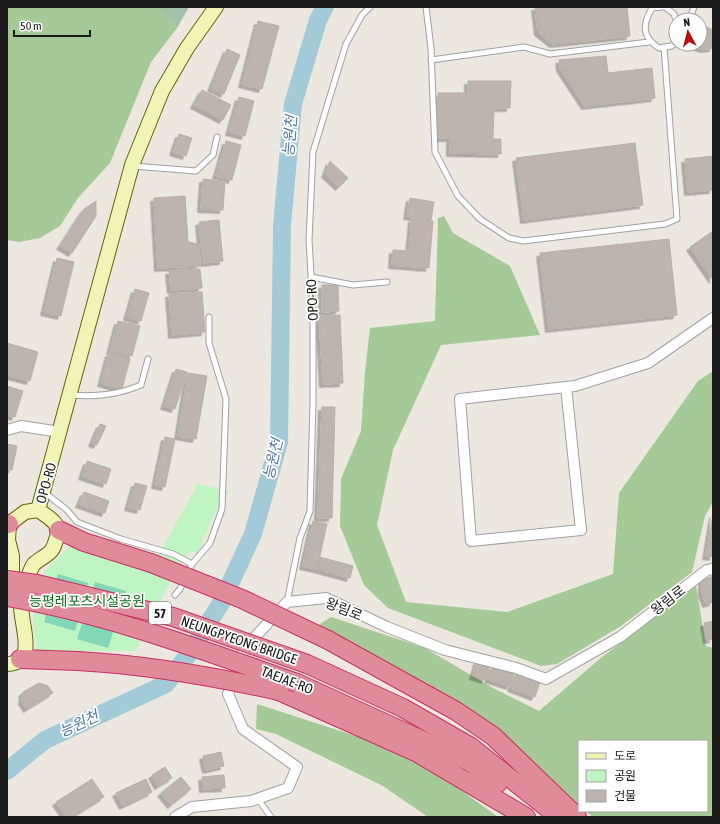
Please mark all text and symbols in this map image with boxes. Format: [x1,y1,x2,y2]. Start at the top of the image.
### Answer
scale bar [14,12,90,38]
north arrow [668,12,708,52]
text: N [683,16,691,28]
text: 50 m [20,19,42,33]
water label: 능원천 [279,112,300,157]
street label: OPO-RO [303,279,321,321]
water label: 능원천 [260,435,286,481]
street label: OPO-RO [33,461,59,505]
street label: 왕림로 [648,582,688,618]
park label: 능평레포츠시설공원 [29,593,145,609]
street label: 왕림로 [323,594,365,624]
road number: 57 [149,602,171,624]
street label: NEUNGPYEONG BRIDGE [179,613,299,667]
street label: TAEJAE-RO [259,663,315,697]
water label: 능원천 [56,706,103,740]
legend [578,740,708,812]
text: 도로 [614,749,636,763]
text: 공원 [614,769,636,783]
text: 건물 [614,789,636,803]

